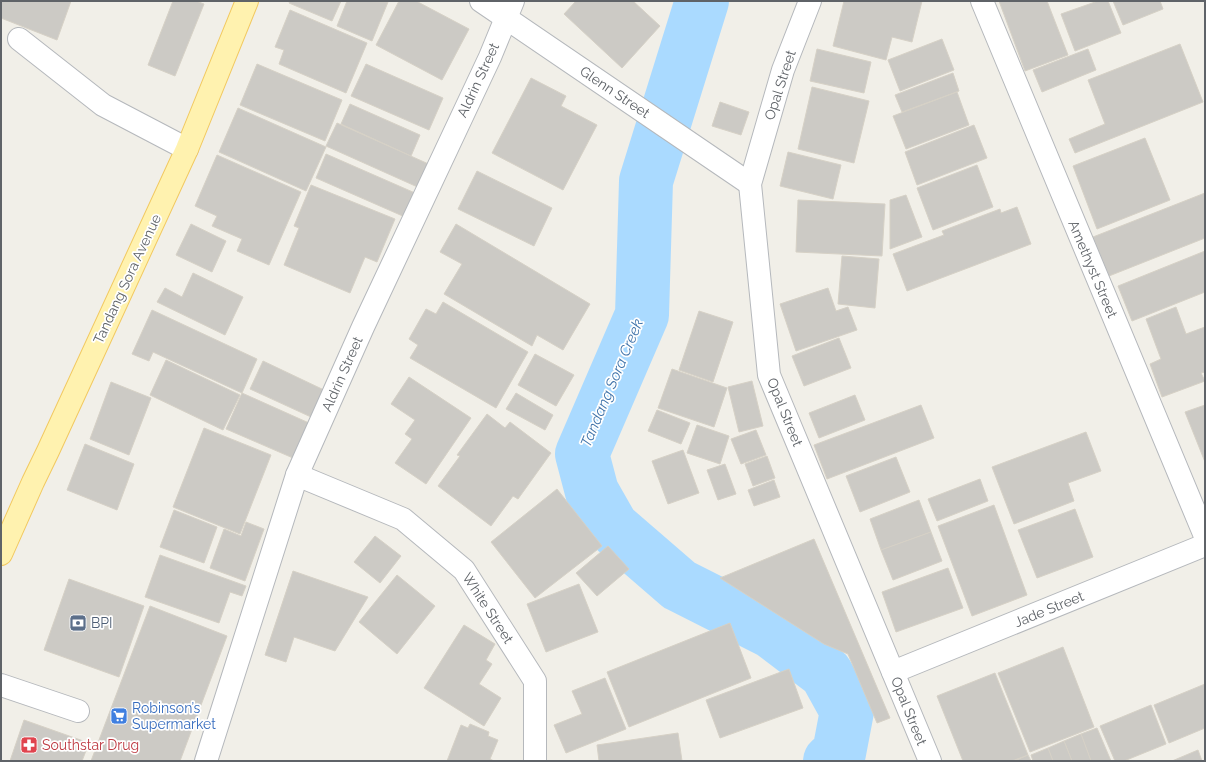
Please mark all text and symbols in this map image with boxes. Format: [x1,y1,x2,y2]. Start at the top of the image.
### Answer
street label: Aldrin Street [454,40,502,120]
street label: Opal Street [761,48,799,122]
street label: Glenn Street [577,63,653,121]
street label: Tandang Sora Avenue [90,212,164,346]
street label: Amethyst Street [1065,218,1121,320]
water label: Tandang Sora Creek [577,316,647,450]
street label: Aldrin Street [318,334,366,414]
street label: Opal Street [764,375,806,449]
street label: White Street [459,570,517,647]
street label: Jade Street [1012,588,1086,630]
bank icon: BPI [68,613,88,633]
place label: BPI [91,615,113,631]
street label: Opal Street [888,674,930,748]
place label: Robinson’s Supermarket [132,700,216,732]
supermarket icon: Robinson’s Supermarket [109,706,129,726]
pharmacy icon: Southstar Drug [19,735,39,755]
place label: Southstar Drug [42,737,139,753]

